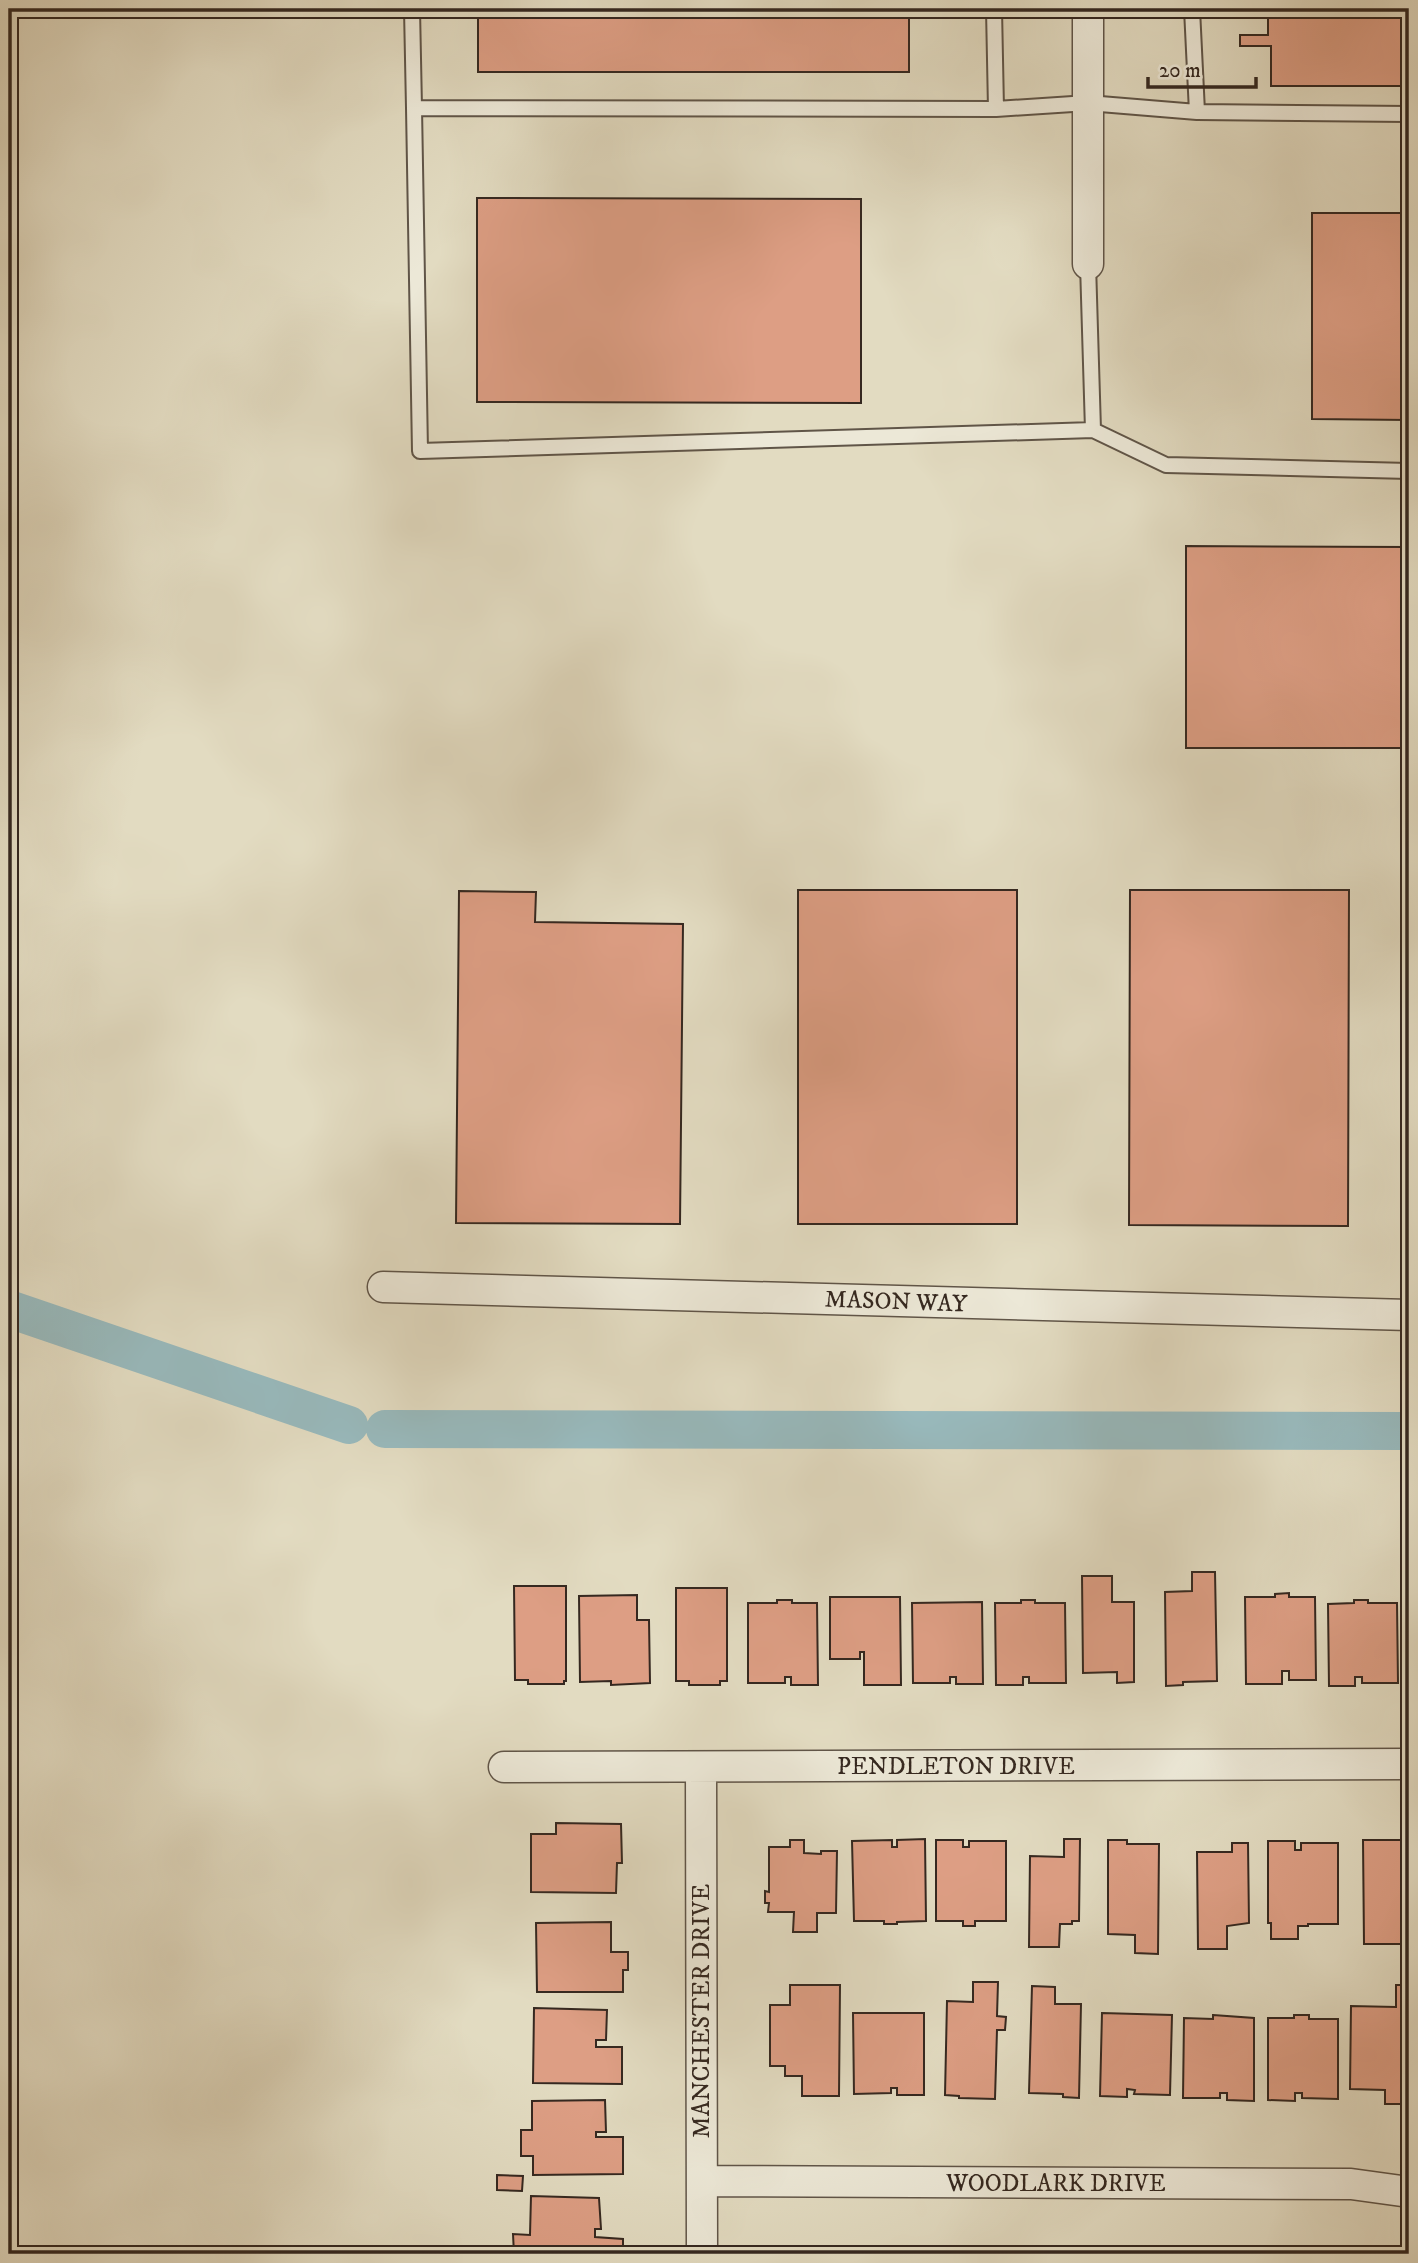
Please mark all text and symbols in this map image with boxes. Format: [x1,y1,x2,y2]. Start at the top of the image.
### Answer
scale bar [1148,46,1257,90]
text: 20 m [1159,58,1201,84]
street label: MASON WAY [824,1285,969,1320]
street label: PENDLETON DRIVE [837,1752,1075,1782]
street label: MANCHESTER DRIVE [687,1884,717,2138]
street label: WOODLARK DRIVE [945,2169,1166,2199]

